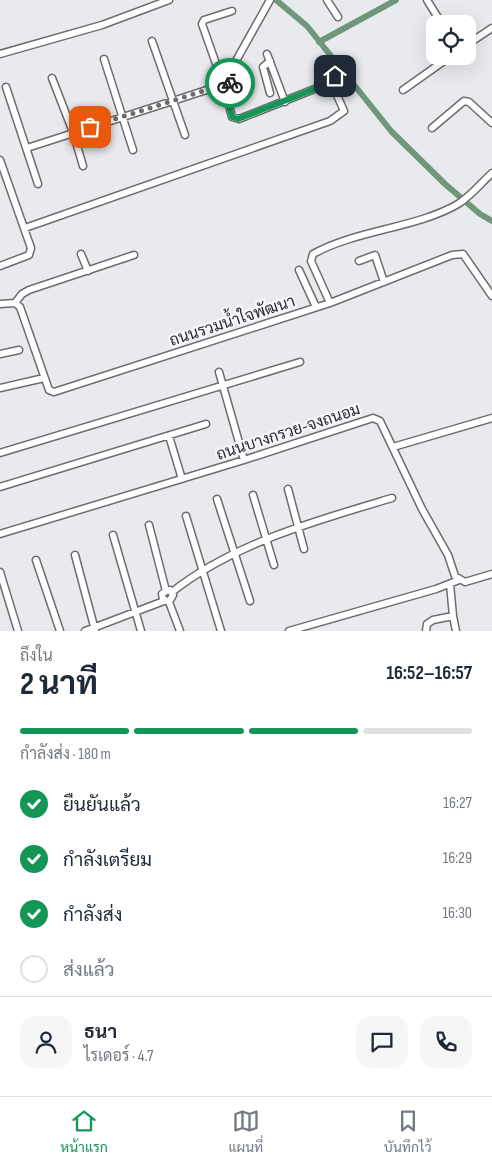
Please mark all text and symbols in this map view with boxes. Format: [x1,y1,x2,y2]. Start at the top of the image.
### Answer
map controls [426,15,476,65]
button: locate [426,15,476,65]
pin [314,55,356,97]
courier [205,58,255,108]
icon: home [321,62,349,90]
icon: bike [216,69,244,97]
pin [69,106,111,148]
icon: bag [76,113,104,141]
street label: ถนนรวมน้ำใจพัฒนา [165,286,298,351]
street label: ถนนบางกรวย-จงถนอม [214,400,363,465]
text: ถึงใน [20,647,53,666]
text: 16:52–16:57 [386,662,472,685]
text: 2 นาที [20,665,98,704]
text: กำลังส่ง · 180 m [20,745,111,764]
icon: check [20,790,48,818]
text: ยืนยันแล้ว [63,794,141,817]
text: 16:27 [443,794,472,813]
icon: check [20,845,48,873]
text: กำลังเตรียม [63,849,152,872]
text: 16:29 [443,849,472,868]
icon: check [20,900,48,928]
text: กำลังส่ง [63,904,122,927]
text: 16:30 [443,904,472,923]
text: ส่งแล้ว [63,959,114,982]
button: person [20,1016,72,1068]
button: chat [356,1016,408,1068]
button: phone [420,1016,472,1068]
text: ธนา [84,1021,117,1044]
text: ไรเดอร์ · 4.7 [84,1047,153,1066]
tab: หน้าแรก [60,1107,108,1156]
tab: แผนที่ [228,1107,263,1156]
tab: บันทึกไว้ [384,1107,432,1156]

